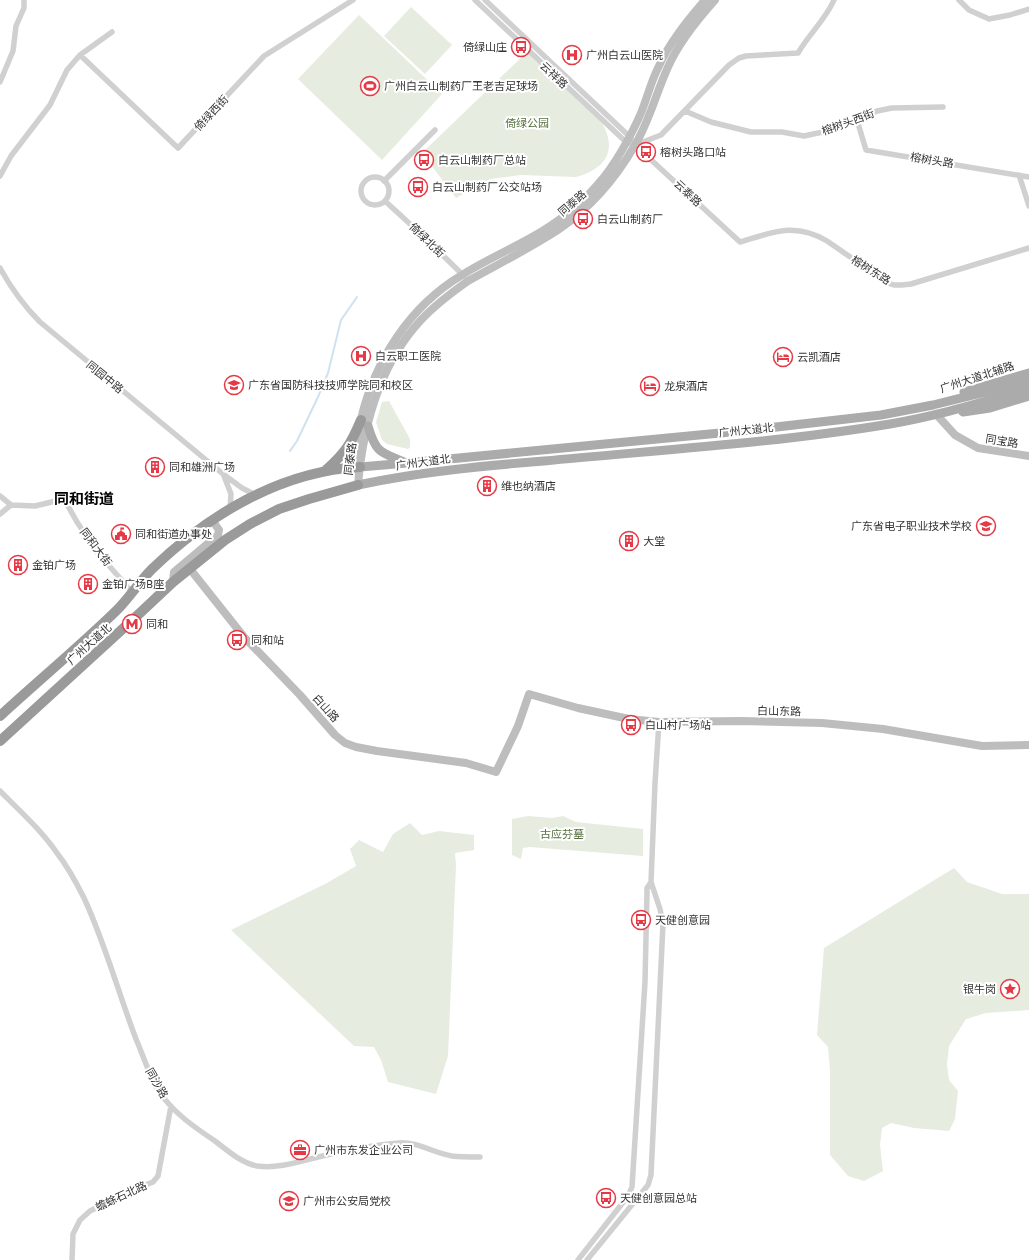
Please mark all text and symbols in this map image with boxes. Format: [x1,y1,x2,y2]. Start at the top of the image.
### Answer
bus stop icon: 倚绿山庄 [510,36,532,58]
place label: 倚绿山庄 [463,41,507,54]
hospital icon: 广州白云山医院 [561,44,583,66]
place label: 广州白云山医院 [586,49,663,62]
street label: 云祥路 [537,59,570,91]
sports icon: 广州白云山制药厂王老吉足球场 [359,75,381,97]
place label: 广州白云山制药厂王老吉足球场 [384,80,538,93]
street label: 倚绿西街 [192,93,231,134]
street label: 榕树头西街 [820,107,876,138]
park label: 倚绿公园 [505,117,549,130]
bus stop icon: 榕树头路口站 [635,141,657,163]
place label: 榕树头路口站 [660,146,726,159]
bus stop icon: 白云山制药厂总站 [413,149,435,171]
street label: 榕树头路 [909,151,955,170]
place label: 白云山制药厂总站 [438,154,526,167]
bus stop icon: 白云山制药厂公交站场 [407,176,429,198]
street label: 云泰路 [671,177,704,209]
place label: 白云山制药厂公交站场 [432,181,542,194]
street label: 同泰路 [556,188,589,219]
bus stop icon: 白云山制药厂 [572,208,594,230]
place label: 白云山制药厂 [597,213,663,226]
street label: 倚绿北街 [406,220,447,260]
street label: 榕树东路 [849,253,893,288]
hospital icon: 白云职工医院 [350,345,372,367]
hotel icon: 云凯酒店 [772,346,794,368]
place label: 白云职工医院 [375,350,441,363]
place label: 云凯酒店 [797,351,841,364]
street label: 同园中路 [83,358,126,396]
street label: 广州大道北辅路 [939,359,1016,396]
school or university icon: 广东省国防科技技师学院同和校区 [223,374,245,396]
hotel icon: 龙泉酒店 [639,375,661,397]
place label: 广东省国防科技技师学院同和校区 [248,379,413,392]
place label: 龙泉酒店 [664,380,708,393]
street label: 广州大道北 [718,421,774,440]
street label: 同宝路 [985,432,1019,450]
street label: 同泰路 [342,442,359,476]
street label: 广州大道北 [395,452,451,473]
building icon: 同和雄洲广场 [144,456,166,478]
place label: 同和雄洲广场 [169,461,235,474]
building icon: 维也纳酒店 [476,475,498,497]
place label: 维也纳酒店 [501,480,556,493]
district label: 同和街道 [54,490,114,508]
school or university icon: 广东省电子职业技术学校 [975,515,997,537]
place label: 广东省电子职业技术学校 [851,520,972,533]
public building icon: 同和街道办事处 [110,523,132,545]
street label: 同和大街 [77,526,114,569]
place label: 同和街道办事处 [135,528,212,541]
building icon: 大堂 [618,530,640,552]
place label: 大堂 [643,535,665,548]
building icon: 金铂广场 [7,554,29,576]
place label: 金铂广场 [32,559,76,572]
building icon: 金铂广场B座 [77,573,99,595]
place label: 金铂广场B座 [102,578,164,591]
metro station icon: 同和 [121,613,143,635]
place label: 同和 [146,618,168,631]
street label: 广州大道北 [65,621,114,668]
bus stop icon: 同和站 [226,629,248,651]
place label: 同和站 [251,634,284,647]
street label: 白山路 [310,692,341,725]
street label: 白山东路 [757,705,801,718]
bus stop icon: 白山村广场站 [620,714,642,736]
place label: 白山村广场站 [645,719,711,732]
park label: 古应芬墓 [540,828,584,841]
bus stop icon: 天健创意园 [630,909,652,931]
place label: 天健创意园 [655,914,710,927]
place icon: 银牛岗 [999,978,1021,1000]
place label: 银牛岗 [963,983,996,996]
street label: 同沙路 [143,1066,170,1101]
office icon: 广州市东发企业公司 [289,1139,311,1161]
place label: 广州市东发企业公司 [314,1144,413,1157]
street label: 蟾蜍石北路 [94,1179,149,1214]
bus stop icon: 天健创意园总站 [595,1187,617,1209]
school or university icon: 广州市公安局党校 [278,1190,300,1212]
place label: 天健创意园总站 [620,1192,697,1205]
place label: 广州市公安局党校 [303,1195,391,1208]

